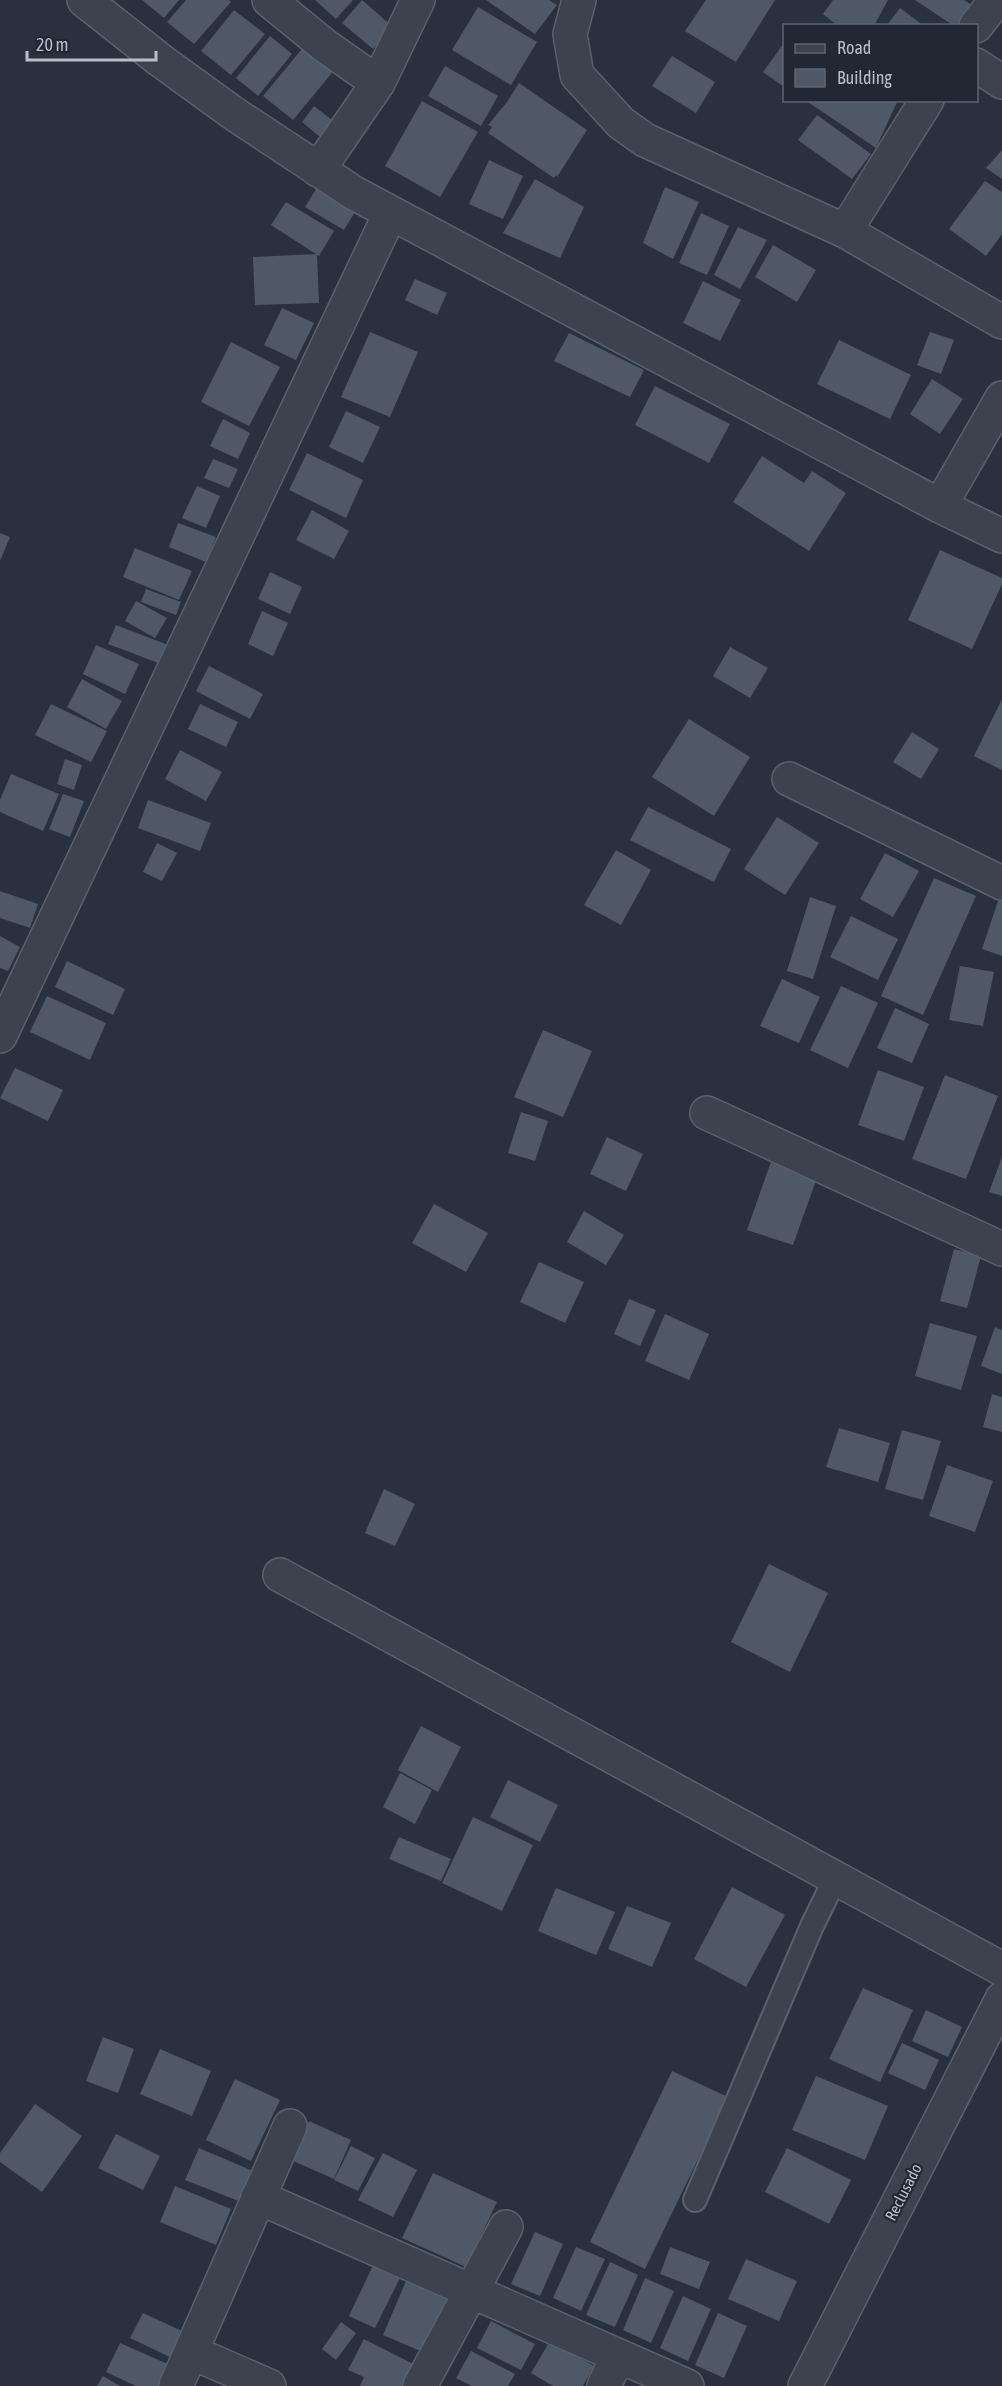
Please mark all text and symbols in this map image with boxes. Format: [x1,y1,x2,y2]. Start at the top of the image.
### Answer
scale bar [27,24,156,62]
legend [783,24,978,102]
text: 20 m [36,34,68,55]
text: Road [837,37,871,58]
text: Building [837,67,892,88]
street label: Reclusado [881,2161,925,2223]

